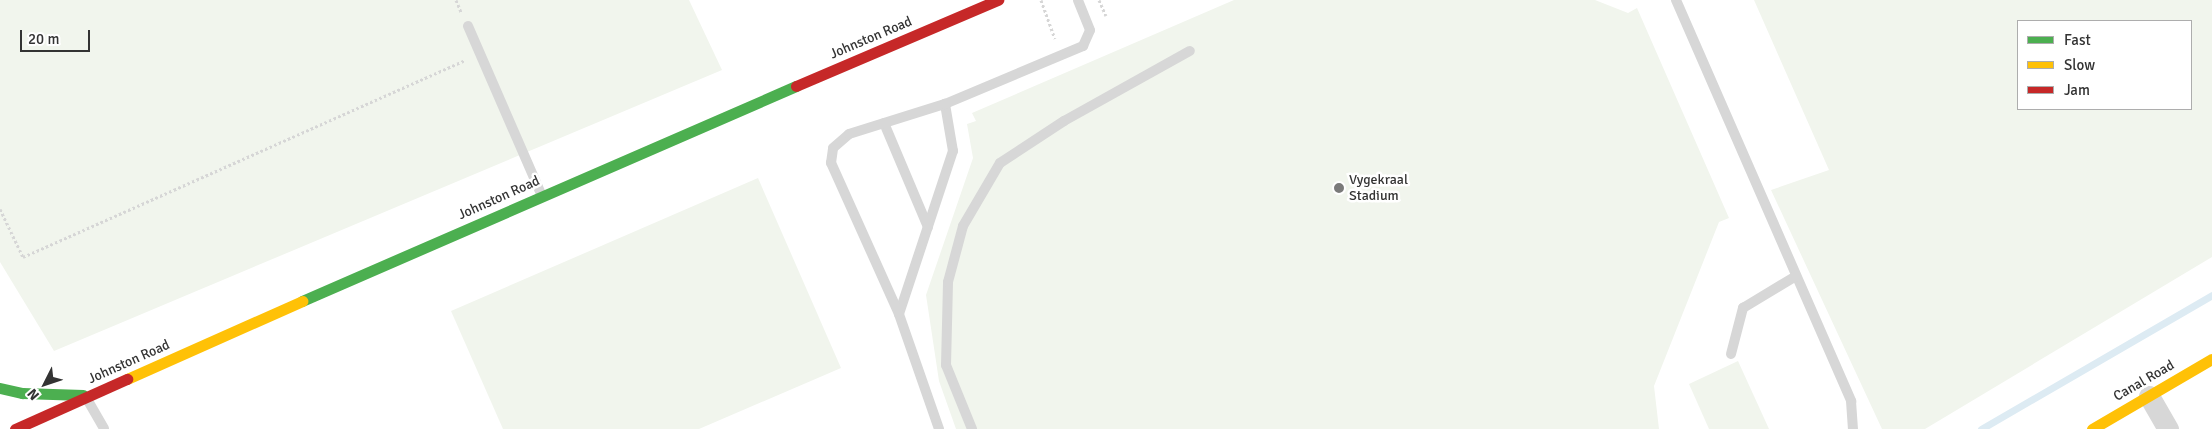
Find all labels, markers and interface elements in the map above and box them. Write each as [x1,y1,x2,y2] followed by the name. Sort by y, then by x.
[827,13,915,63] street label: Johnston Road
[22,20,92,52] scale bar
[2017,20,2192,110] legend
[28,30,59,48] text: 20 m
[2064,31,2091,49] text: Fast
[2064,56,2095,74] text: Slow
[2064,81,2090,99] text: Jam
[456,172,542,224] street label: Johnston Road
[1349,172,1408,204] place label: Vygekraal Stadium
[1333,182,1345,194] marker: Vygekraal Stadium
[86,336,172,388] street label: Johnston Road
[2111,357,2177,405] street label: Canal Road
[20,359,70,409] north arrow
[24,385,43,403] text: N

